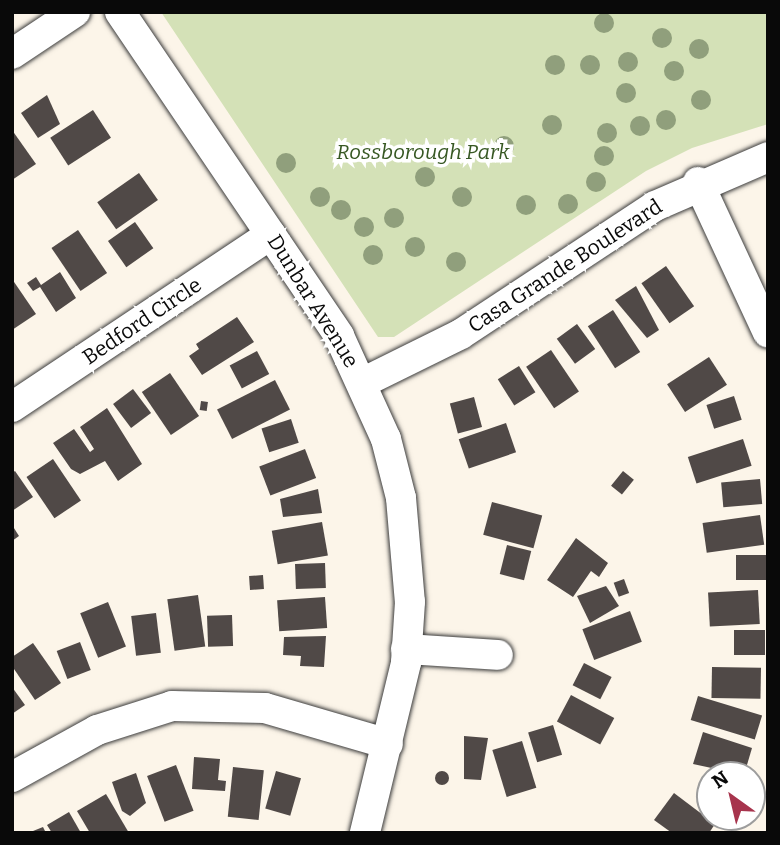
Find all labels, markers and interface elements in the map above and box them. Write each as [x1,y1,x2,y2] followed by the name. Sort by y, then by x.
[336,139,510,165] park label: Rossborough Park
[463,194,667,338] street label: Casa Grande Boulevard
[262,230,364,372] street label: Dunbar Avenue
[78,272,206,370] street label: Bedford Circle
[696,761,766,831] north arrow
[708,766,733,793] text: N

